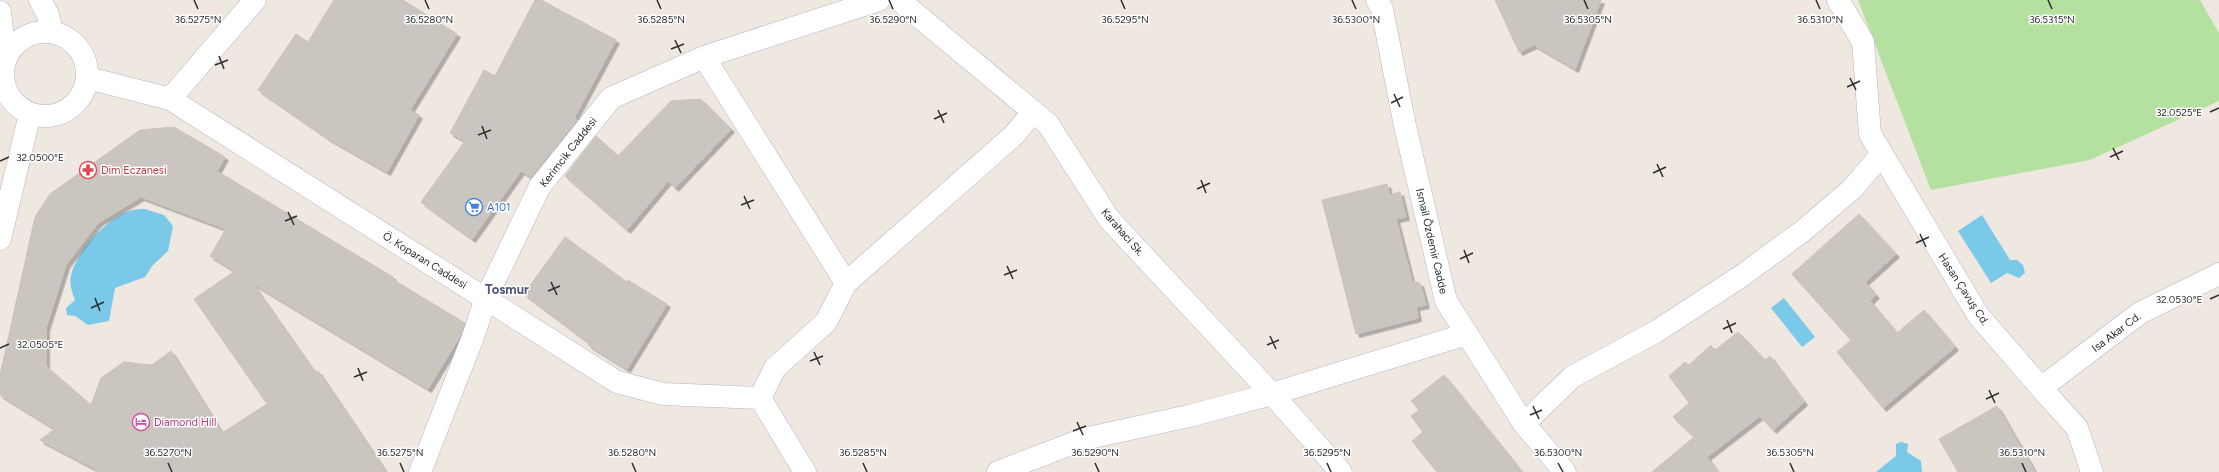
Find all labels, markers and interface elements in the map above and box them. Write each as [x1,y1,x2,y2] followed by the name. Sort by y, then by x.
[174,13,222,26] text: 36.5275°N
[405,13,453,26] text: 36.5280°N
[637,13,685,26] text: 36.5285°N
[869,13,917,26] text: 36.5290°N
[1101,13,1149,26] text: 36.5295°N
[1332,13,1380,26] text: 36.5300°N
[1564,13,1612,26] text: 36.5305°N
[1797,13,1843,26] text: 36.5310°N
[2029,13,2075,26] text: 36.5315°N
[2156,106,2202,119] text: 32.0525°E
[537,115,600,190] street label: Kerimcik Caddesi
[16,151,64,164] text: 32.0500°E
[78,160,98,180] pharmacy icon: Dim Eczanesi
[101,164,167,177] place label: Dim Eczanesi
[1413,187,1451,295] street label: Ismail Ôzdemir Cadde
[464,197,484,217] supermarket icon: A101
[487,201,511,214] place label: A101
[1098,206,1147,259] street label: Karahaci Sk.
[380,228,470,292] street label: Ö. Koparan Caddesi
[1935,251,1992,328] street label: Hasan Çavuş Cd.
[485,282,529,297] district label: Tosmur
[2156,293,2202,306] text: 32.0530°E
[2089,310,2143,355] street label: Isa Akar Cd.
[16,338,64,351] text: 32.0505°E
[131,412,151,432] hotel icon: Diamond Hill
[154,416,216,429] place label: Diamond Hill
[144,446,192,459] text: 36.5270°N
[376,446,424,459] text: 36.5275°N
[608,446,656,459] text: 36.5280°N
[839,446,887,459] text: 36.5285°N
[1071,446,1119,459] text: 36.5290°N
[1303,446,1351,459] text: 36.5295°N
[1534,446,1582,459] text: 36.5300°N
[1766,446,1814,459] text: 36.5305°N
[1999,446,2045,459] text: 36.5310°N

